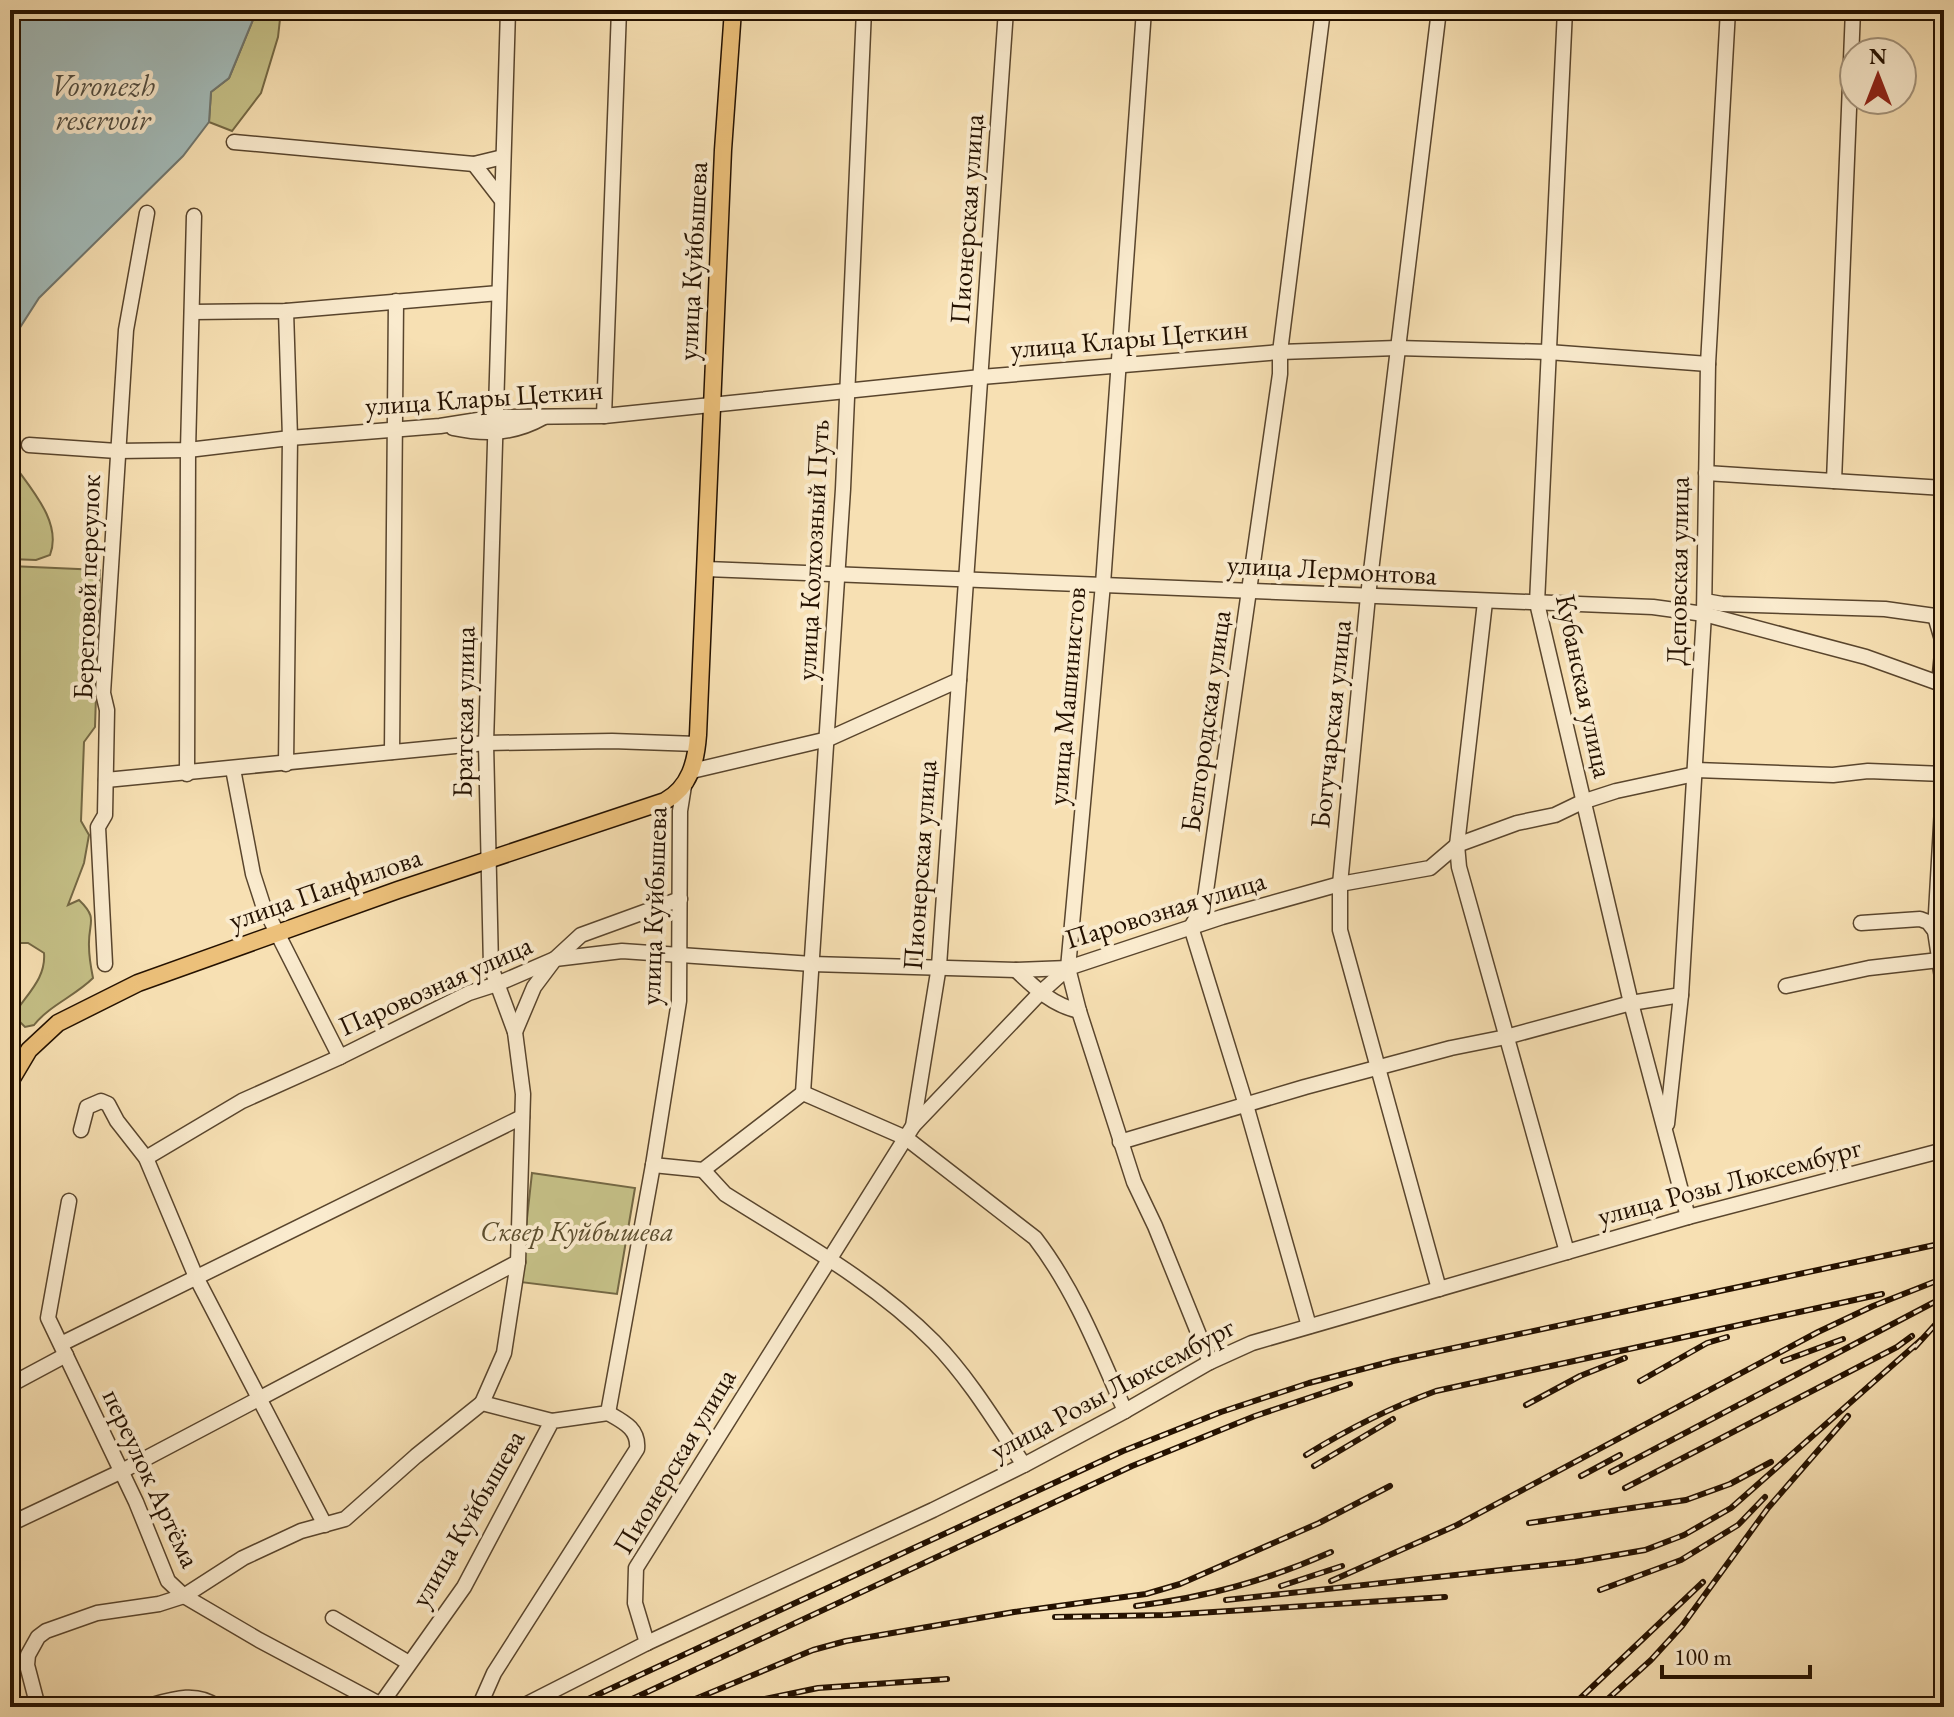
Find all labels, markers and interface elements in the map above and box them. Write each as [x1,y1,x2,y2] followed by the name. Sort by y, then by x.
[1838,36,1918,116] north arrow
[1869,42,1887,71] text: N
[51,66,155,139] water label: Voronezh reservoir
[941,112,991,325] street label: Пионерская улица
[669,160,715,361] street label: улица Куйбышева
[1009,310,1249,366] street label: улица Клары Цеткин
[364,371,604,423] street label: улица Клары Цеткин
[787,419,837,681] street label: улица Колхозный Путь
[64,474,108,700] street label: Береговой переулок
[1657,475,1697,666] street label: Деповская улица
[1226,546,1439,593] street label: улица Лермонтова
[1039,585,1093,807] street label: улица Машинистов
[1548,591,1622,782] street label: Кубанская улица
[1172,607,1239,834] street label: Белгородская улица
[1301,617,1359,830] street label: Богучарская улица
[444,625,483,798] street label: Братская улица
[894,758,944,971] street label: Пионерская улица
[632,805,674,1006] street label: улица Куйбышева
[224,838,427,938] street label: улица Панфилова
[1060,861,1271,957] street label: Паровозная улица
[333,926,538,1044] street label: Паровозная улица
[1593,1128,1865,1234] street label: улица Розы Люксембург
[480,1213,674,1249] park label: Сквер Куйбышева
[984,1308,1240,1468] street label: улица Розы Люксембург
[604,1361,744,1560] street label: Пионерская улица
[95,1383,210,1574] street label: переулок Артёма
[402,1422,533,1613] street label: улица Куйбышева
[1662,1629,1810,1679] scale bar
[1674,1641,1732,1672] text: 100 m

